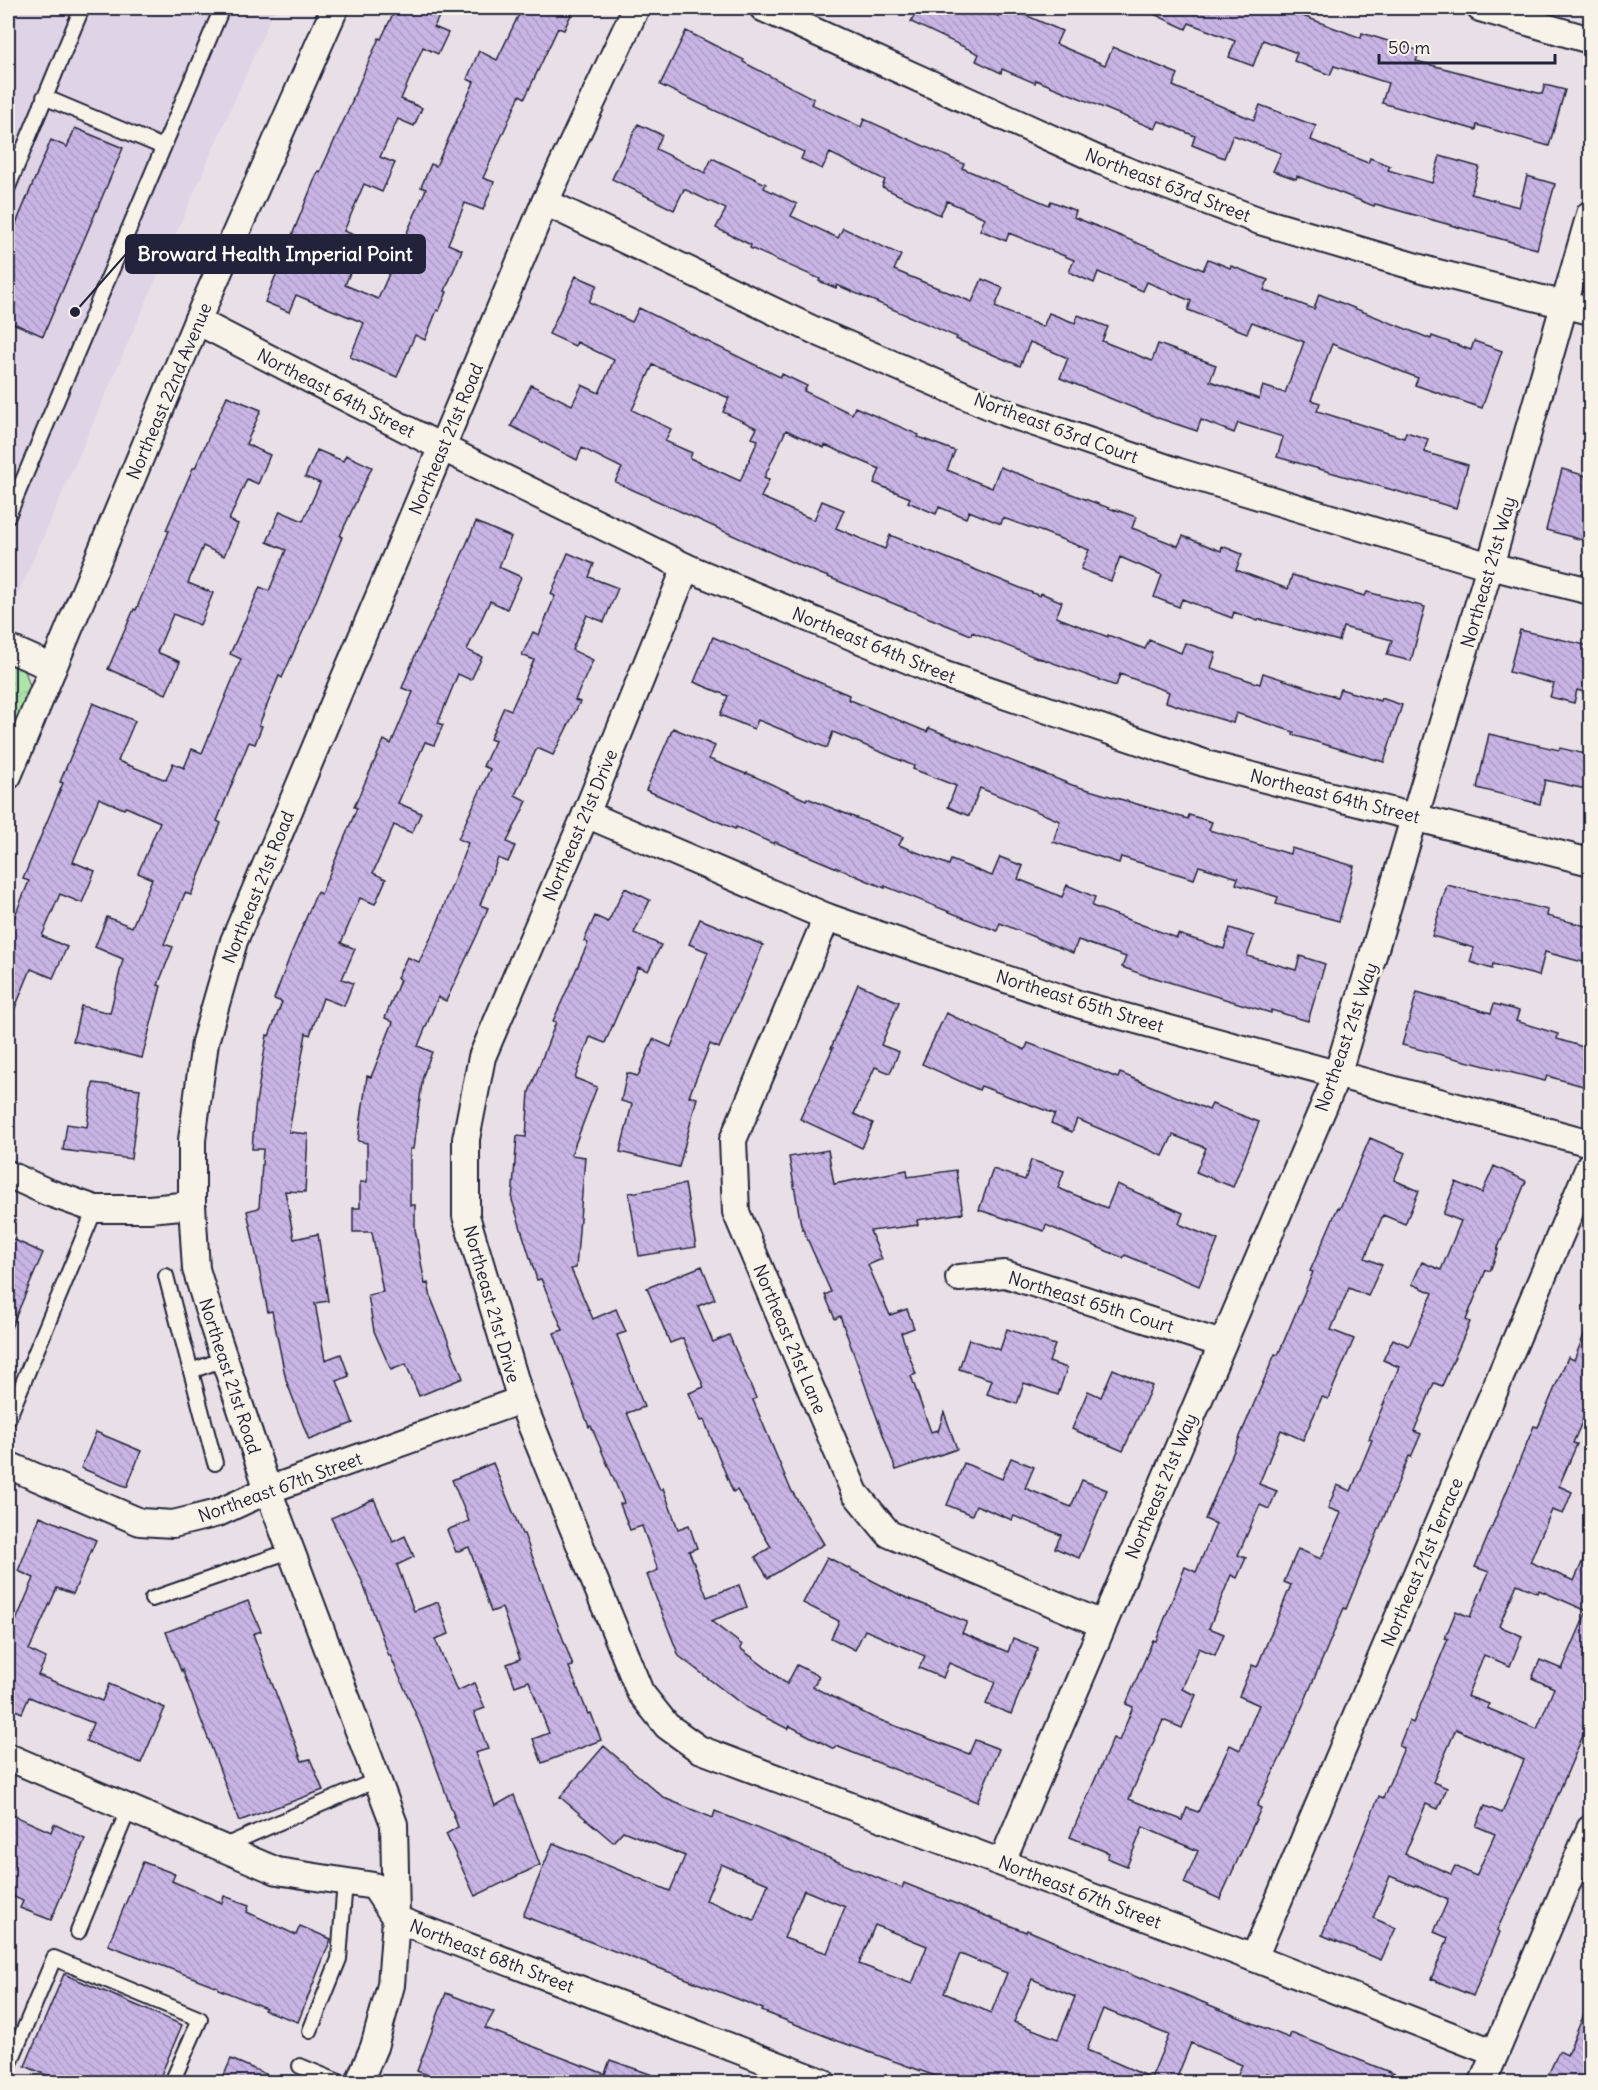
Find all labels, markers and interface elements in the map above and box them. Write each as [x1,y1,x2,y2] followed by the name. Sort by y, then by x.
[1379,27,1554,65] scale bar
[1388,36,1430,59] text: 50 m
[1082,143,1254,227] street label: Northeast 63rd Street
[126,235,425,273] callout: Broward Health Imperial Point
[138,241,413,266] text: Broward Health Imperial Point
[121,299,217,483] street label: Northeast 22nd Avenue
[253,343,419,443] street label: Northeast 64th Street
[404,359,488,518] street label: Northeast 21st Road
[971,388,1141,468] street label: Northeast 63rd Court
[1455,494,1521,650] street label: Northeast 21st Way
[789,602,959,688] street label: Northeast 64th Street
[538,746,622,904] street label: Northeast 21st Drive
[1248,764,1422,828] street label: Northeast 64th Street
[217,807,299,967] street label: Northeast 21st Road
[1310,959,1382,1115] street label: Northeast 21st Way
[993,965,1167,1037] street label: Northeast 65th Street
[459,1223,525,1385] street label: Northeast 21st Drive
[748,1261,832,1417] street label: Northeast 21st Lane
[1005,1266,1177,1338] street label: Northeast 65th Court
[194,1295,266,1457] street label: Northeast 21st Road
[1120,1410,1202,1562] street label: Northeast 21st Way
[195,1447,365,1527] street label: Northeast 67th Street
[1376,1474,1468,1650] street label: Northeast 21st Terrace
[995,1850,1165,1934] street label: Northeast 67th Street
[407,1914,577,1998] street label: Northeast 68th Street

